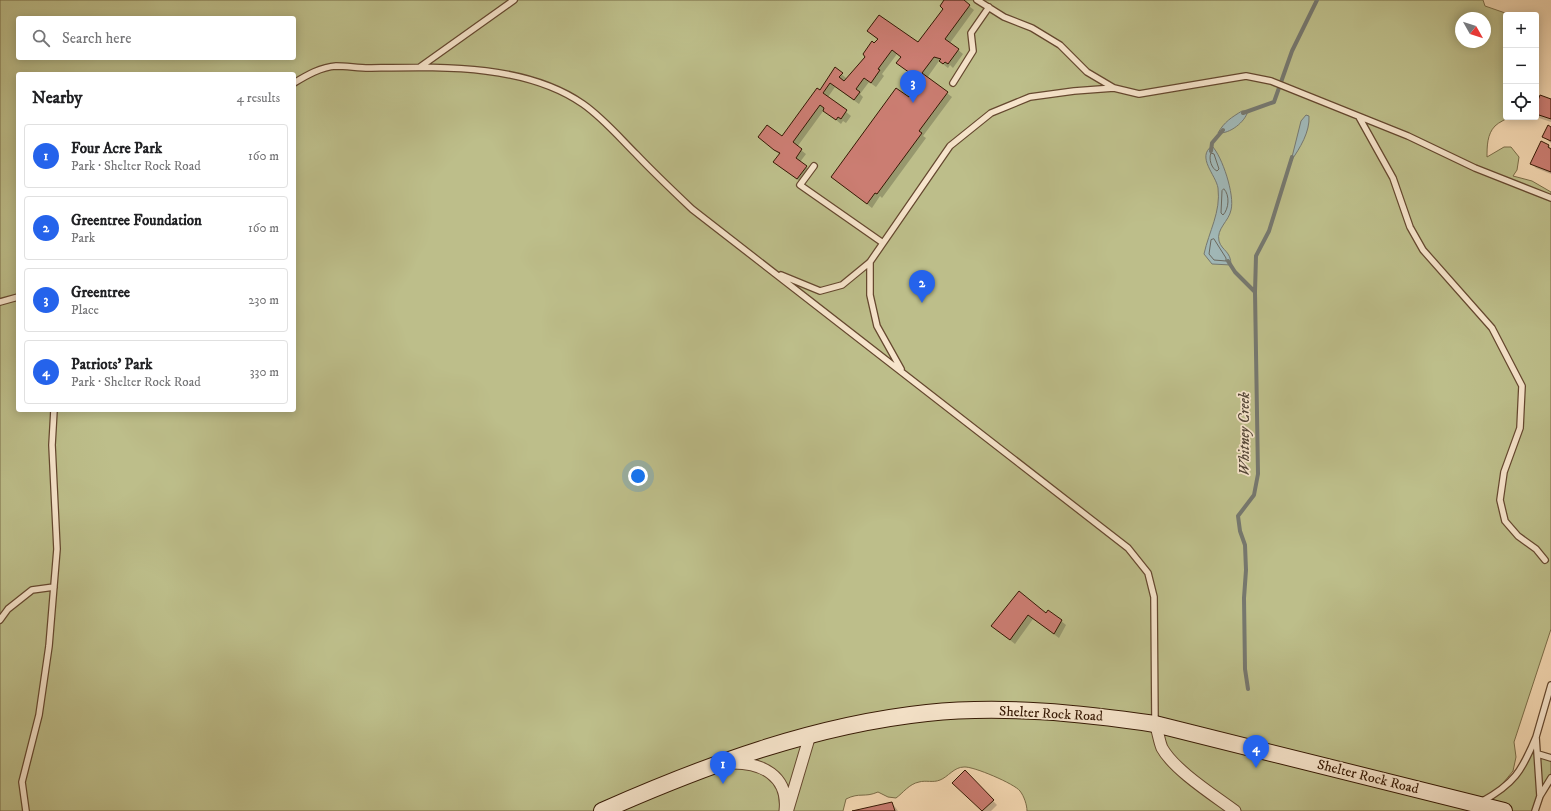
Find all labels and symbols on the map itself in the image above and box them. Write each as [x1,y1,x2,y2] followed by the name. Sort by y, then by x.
[1455,12,1491,48] north arrow
[900,70,926,103] pin: 3
[909,270,935,303] pin: 2
[1235,391,1254,476] water label: Whitney Creek
[628,466,648,486] your location
[999,702,1103,726] street label: Shelter Rock Road
[1243,735,1269,768] pin: 4
[710,751,736,784] pin: 1
[1315,756,1421,798] street label: Shelter Rock Road

